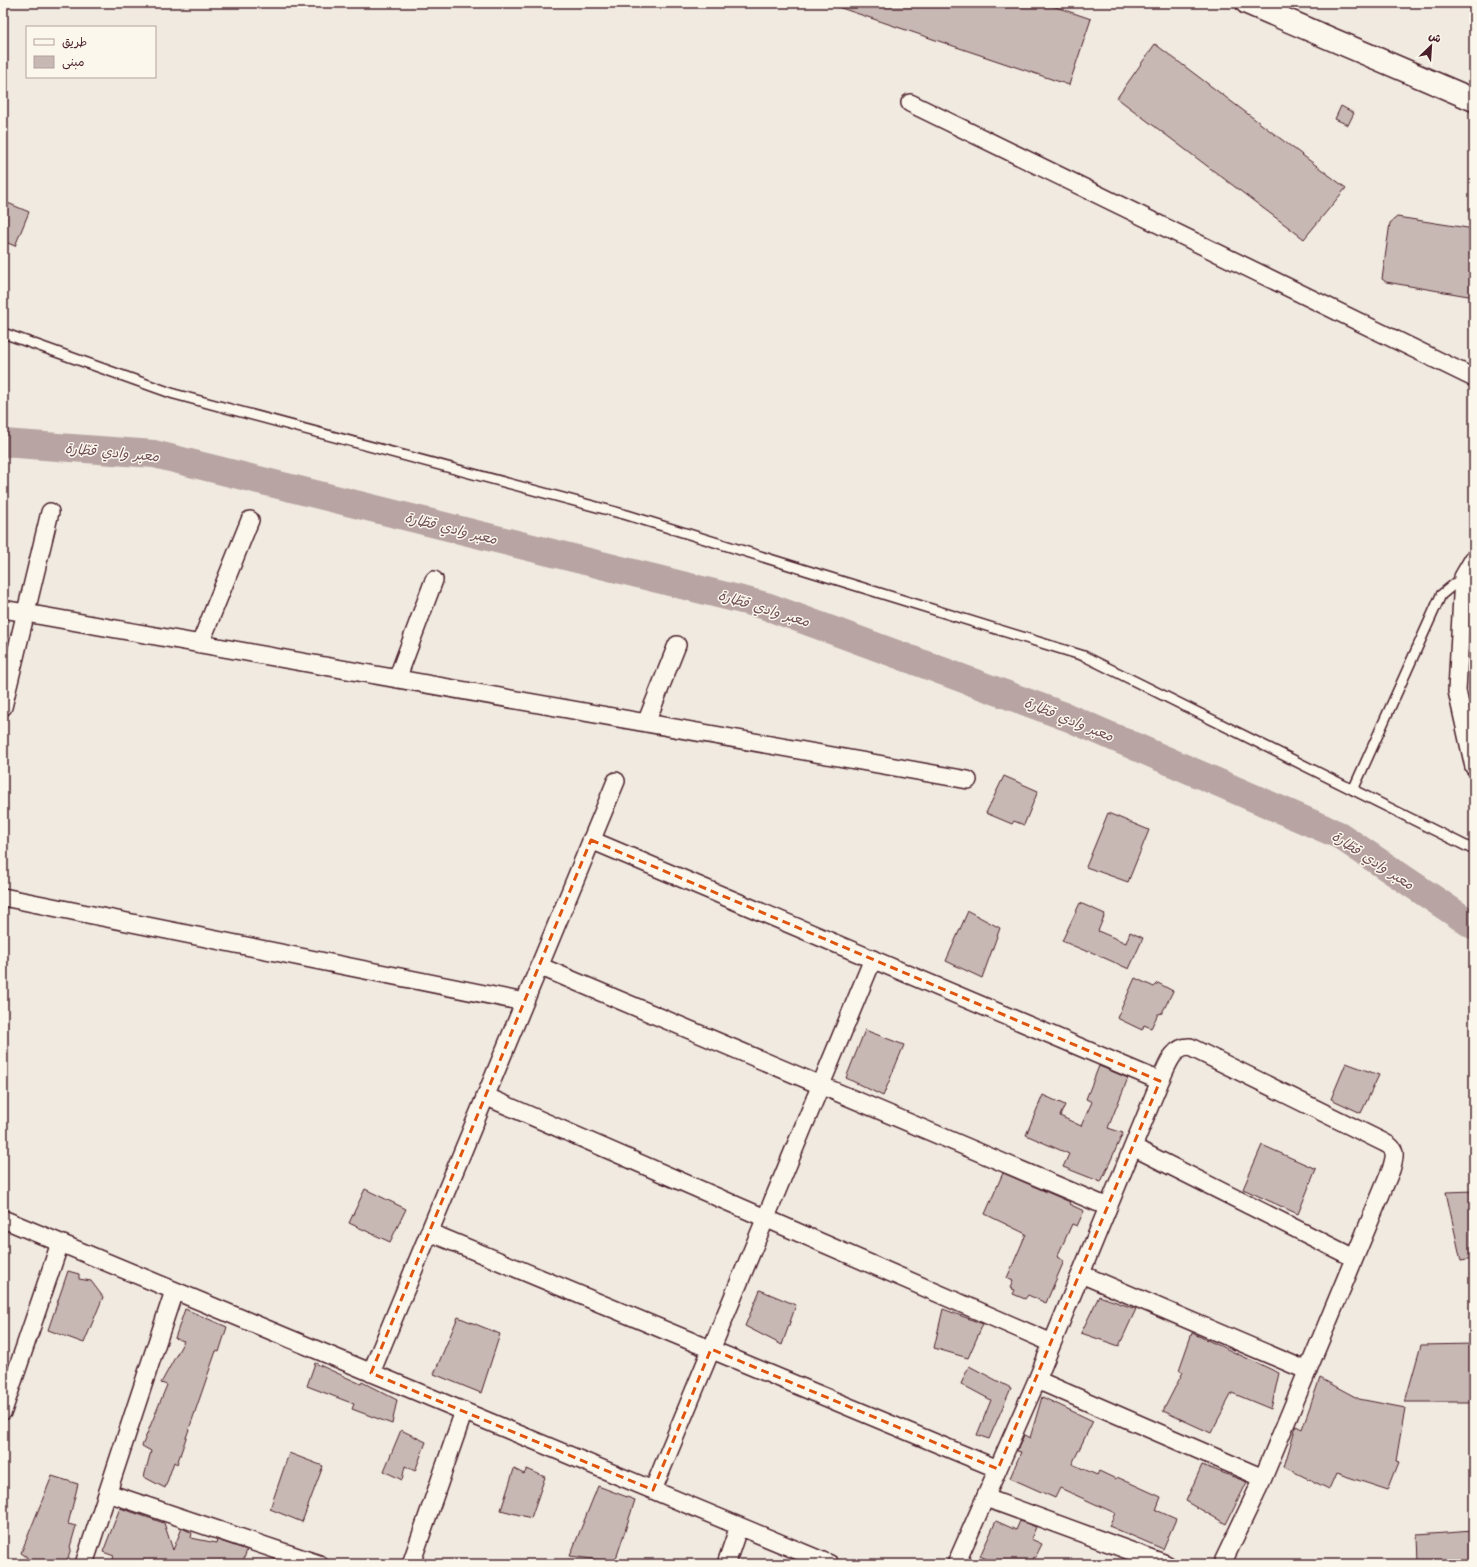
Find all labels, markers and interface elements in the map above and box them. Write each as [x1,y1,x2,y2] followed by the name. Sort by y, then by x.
[26,26,156,78] legend
[1411,26,1451,66] north arrow
[1426,28,1444,47] text: ش
[62,34,87,51] text: طريق
[62,54,85,71] text: مبنى
[64,439,161,467] water label: معبر وادي قطّارة
[402,508,500,550] water label: معبر وادي قطّارة
[716,586,813,633] water label: معبر وادي قطّارة
[1021,693,1117,747] water label: معبر وادي قطّارة
[1327,827,1418,895] water label: معبر وادي قطّارة

